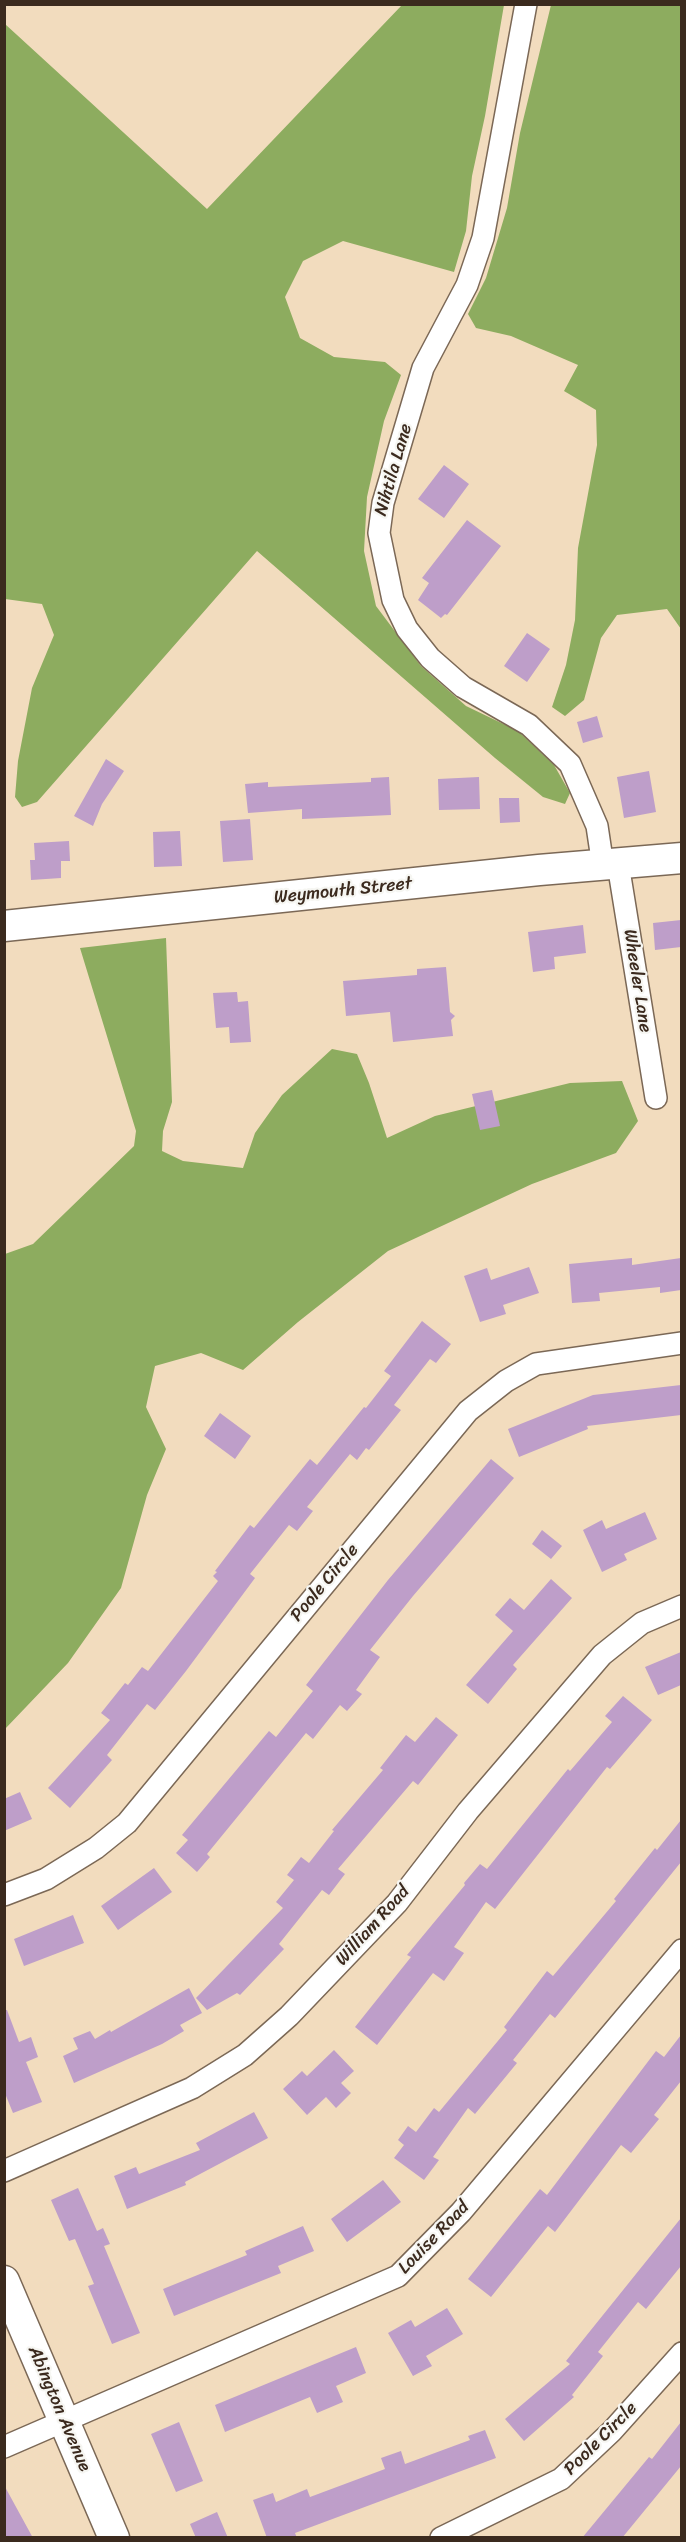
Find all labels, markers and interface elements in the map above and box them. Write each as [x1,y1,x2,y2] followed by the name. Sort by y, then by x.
[371,421,417,519] street label: Nihtila Lane
[273,873,413,909] street label: Weymouth Street
[618,928,656,1034] street label: Wheeler Lane
[286,1540,364,1626] street label: Poole Circle
[331,1882,415,1970] street label: William Road
[394,2197,474,2279] street label: Louise Road
[23,2343,95,2475] street label: Abington Avenue
[560,2398,642,2480] street label: Poole Circle

